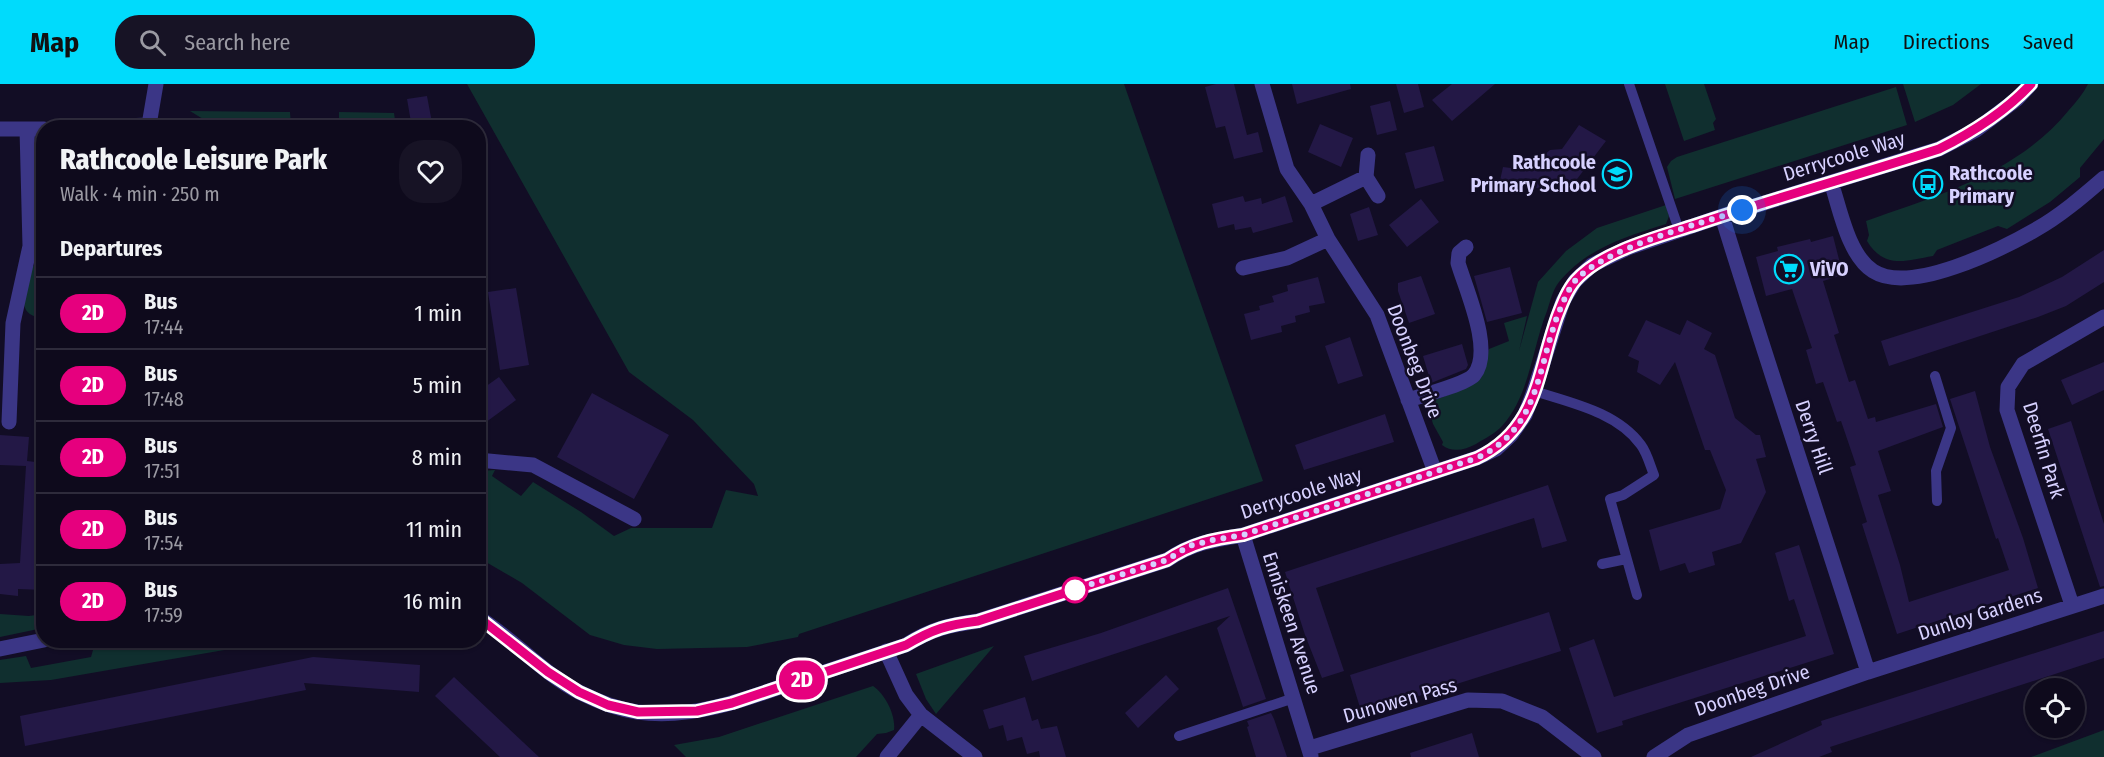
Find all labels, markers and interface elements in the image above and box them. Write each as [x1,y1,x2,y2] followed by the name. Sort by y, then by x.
[115,15,535,69] search box
[30,26,79,59] text: Map
[136,26,169,59] icon: search
[184,29,290,56] text: Search here
[1833,29,1870,55] text: Map
[1903,29,1990,55] text: Directions
[2023,29,2074,55] text: Saved
[1780,126,1908,186] street label: Derrycoole Way
[399,140,462,203] button: heart
[60,143,327,176] text: Rathcoole Leisure Park
[1470,150,1597,197] place label: Rathcoole Primary School
[1601,158,1633,190] school or university icon: Rathcoole Primary School
[1949,161,2033,208] place label: Rathcoole Primary
[1912,168,1944,200] bus stop icon: Rathcoole Primary
[60,182,220,206] text: Walk · 4 min · 250 m
[1727,195,1757,225] your location
[60,235,162,262] text: Departures
[1773,253,1805,285] supermarket icon: ViVO
[1809,257,1849,281] place label: ViVO
[144,288,177,315] text: Bus
[82,300,104,326] text: 2D
[414,300,462,327] text: 1 min
[1382,301,1448,421] street label: Doonbeg Drive
[144,315,183,339] text: 17:44
[144,360,177,387] text: Bus
[82,372,104,398] text: 2D
[413,372,462,399] text: 5 min
[144,387,184,411] text: 17:48
[1790,397,1838,477] street label: Derry Hill
[2018,399,2070,502] street label: Deerfin Park
[144,432,177,459] text: Bus
[82,444,104,470] text: 2D
[412,444,462,471] text: 8 min
[144,459,180,483] text: 17:51
[1237,462,1365,524] street label: Derrycoole Way
[144,504,177,531] text: Bus
[82,516,104,542] text: 2D
[406,516,462,543] text: 11 min
[144,531,183,555] text: 17:54
[1258,549,1326,697] street label: Enniskeen Avenue
[144,576,177,603] text: Bus
[1062,577,1088,603] unlabelled marker
[1915,583,2045,645] street label: Dunloy Gardens
[82,588,104,614] text: 2D
[403,588,462,615] text: 16 min
[144,603,183,627] text: 17:59
[1691,659,1813,721] street label: Doonbeg Drive
[775,660,829,700] line badge: 2D
[791,667,813,693] text: 2D
[1340,672,1460,728] street label: Dunowen Pass
[2025,678,2085,738] map controls
[2025,678,2085,738] button: locate

